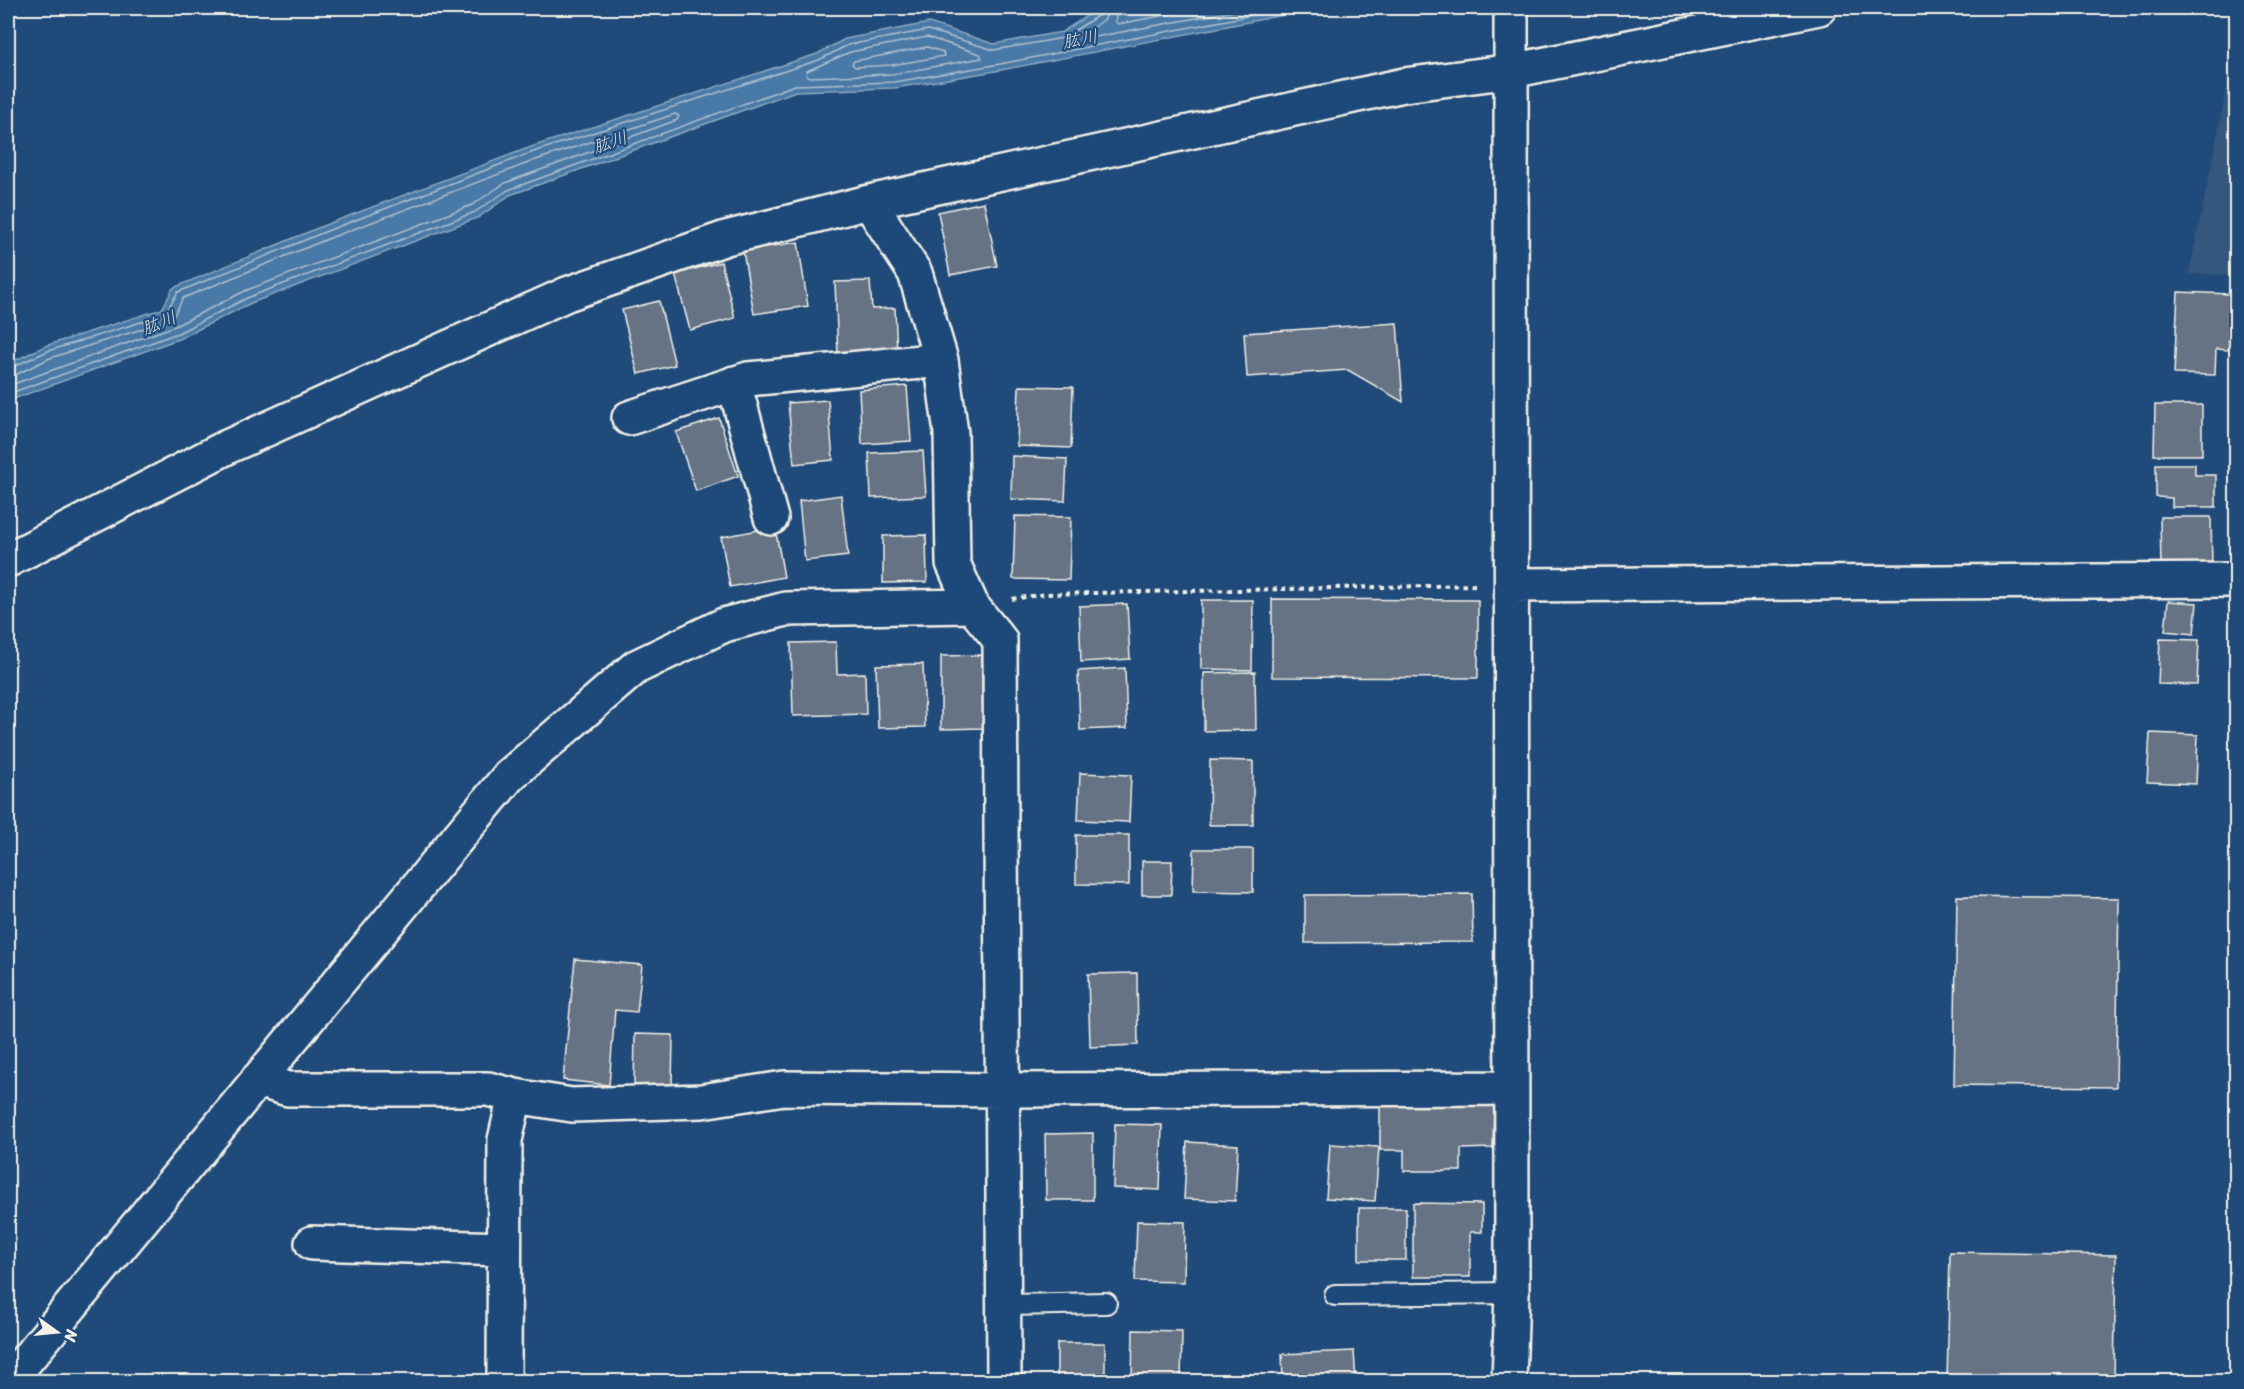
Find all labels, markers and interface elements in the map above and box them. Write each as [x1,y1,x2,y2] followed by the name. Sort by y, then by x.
[1059,20,1101,58] water label: 肱川
[588,121,632,163] water label: 肱川
[136,301,182,345] water label: 肱川
[27,1302,87,1362] north arrow
[55,1326,87,1346] text: N

